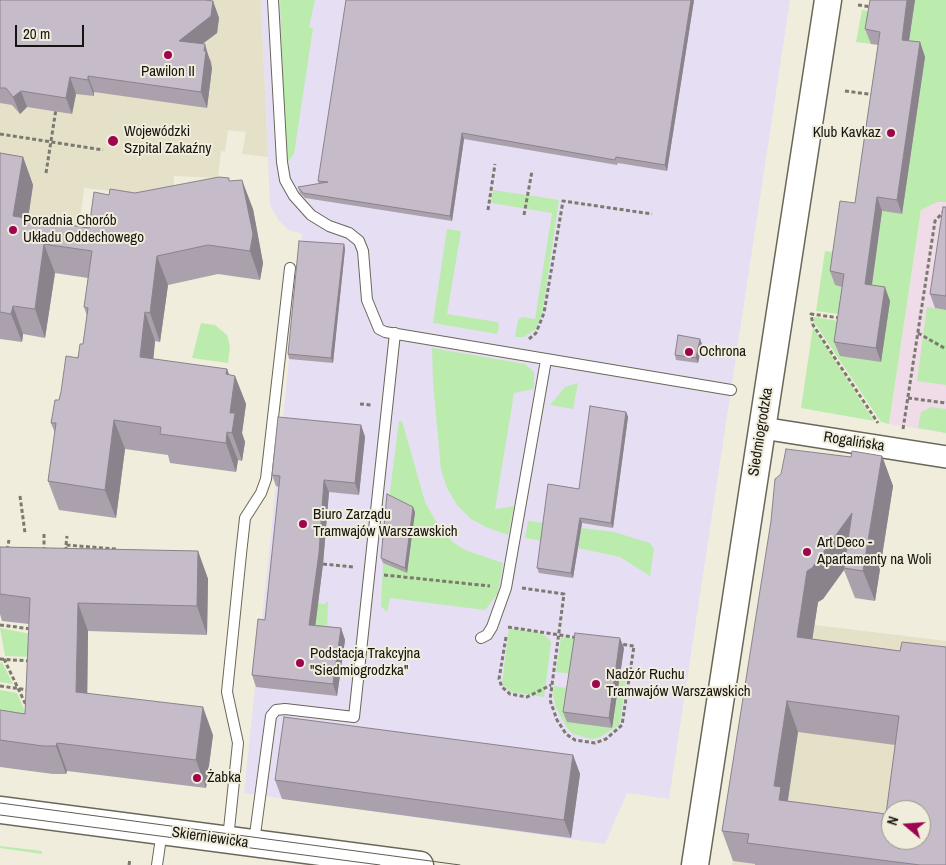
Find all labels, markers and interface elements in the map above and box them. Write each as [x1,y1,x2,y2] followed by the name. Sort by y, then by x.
[18,15,86,47] scale bar
[23,23,50,44] text: 20 m
[162,49,174,61] marker: Pawilon II
[141,63,195,81] place label: Pawilon II
[124,123,212,158] place label: Wojewódzki Szpital Zakaźny
[813,124,881,142] place label: Klub Kavkaz
[885,127,897,139] marker: Klub Kavkaz
[106,134,120,148] marker: Wojewódzki Szpital Zakaźny
[23,212,144,247] place label: Poradnia Chorób Układu Oddechowego
[7,224,19,236] marker: Poradnia Chorób Układu Oddechowego
[699,343,746,361] place label: Ochrona
[683,346,695,358] marker: Ochrona
[745,386,777,478] street label: Siedmiogrodzka
[822,428,886,456] street label: Rogalińska
[313,506,458,541] place label: Biuro Zarządu Tramwajów Warszawskich
[297,518,309,530] marker: Biuro Zarządu Tramwajów Warszawskich
[817,534,932,569] place label: Art Deco - Apartamenty na Woli
[801,546,813,558] marker: Art Deco - Apartamenty na Woli
[310,645,420,680] place label: Podstacja Trakcyjna "Siedmiogrodzka"
[294,657,306,669] marker: Podstacja Trakcyjna "Siedmiogrodzka"
[606,666,751,701] place label: Nadzór Ruchu Tramwajów Warszawskich
[590,678,602,690] marker: Nadzór Ruchu Tramwajów Warszawskich
[207,769,241,787] place label: Żabka
[191,772,203,784] marker: Żabka
[881,800,931,850] north arrow
[883,814,903,827] text: N
[170,824,250,852] street label: Skierniewicka

